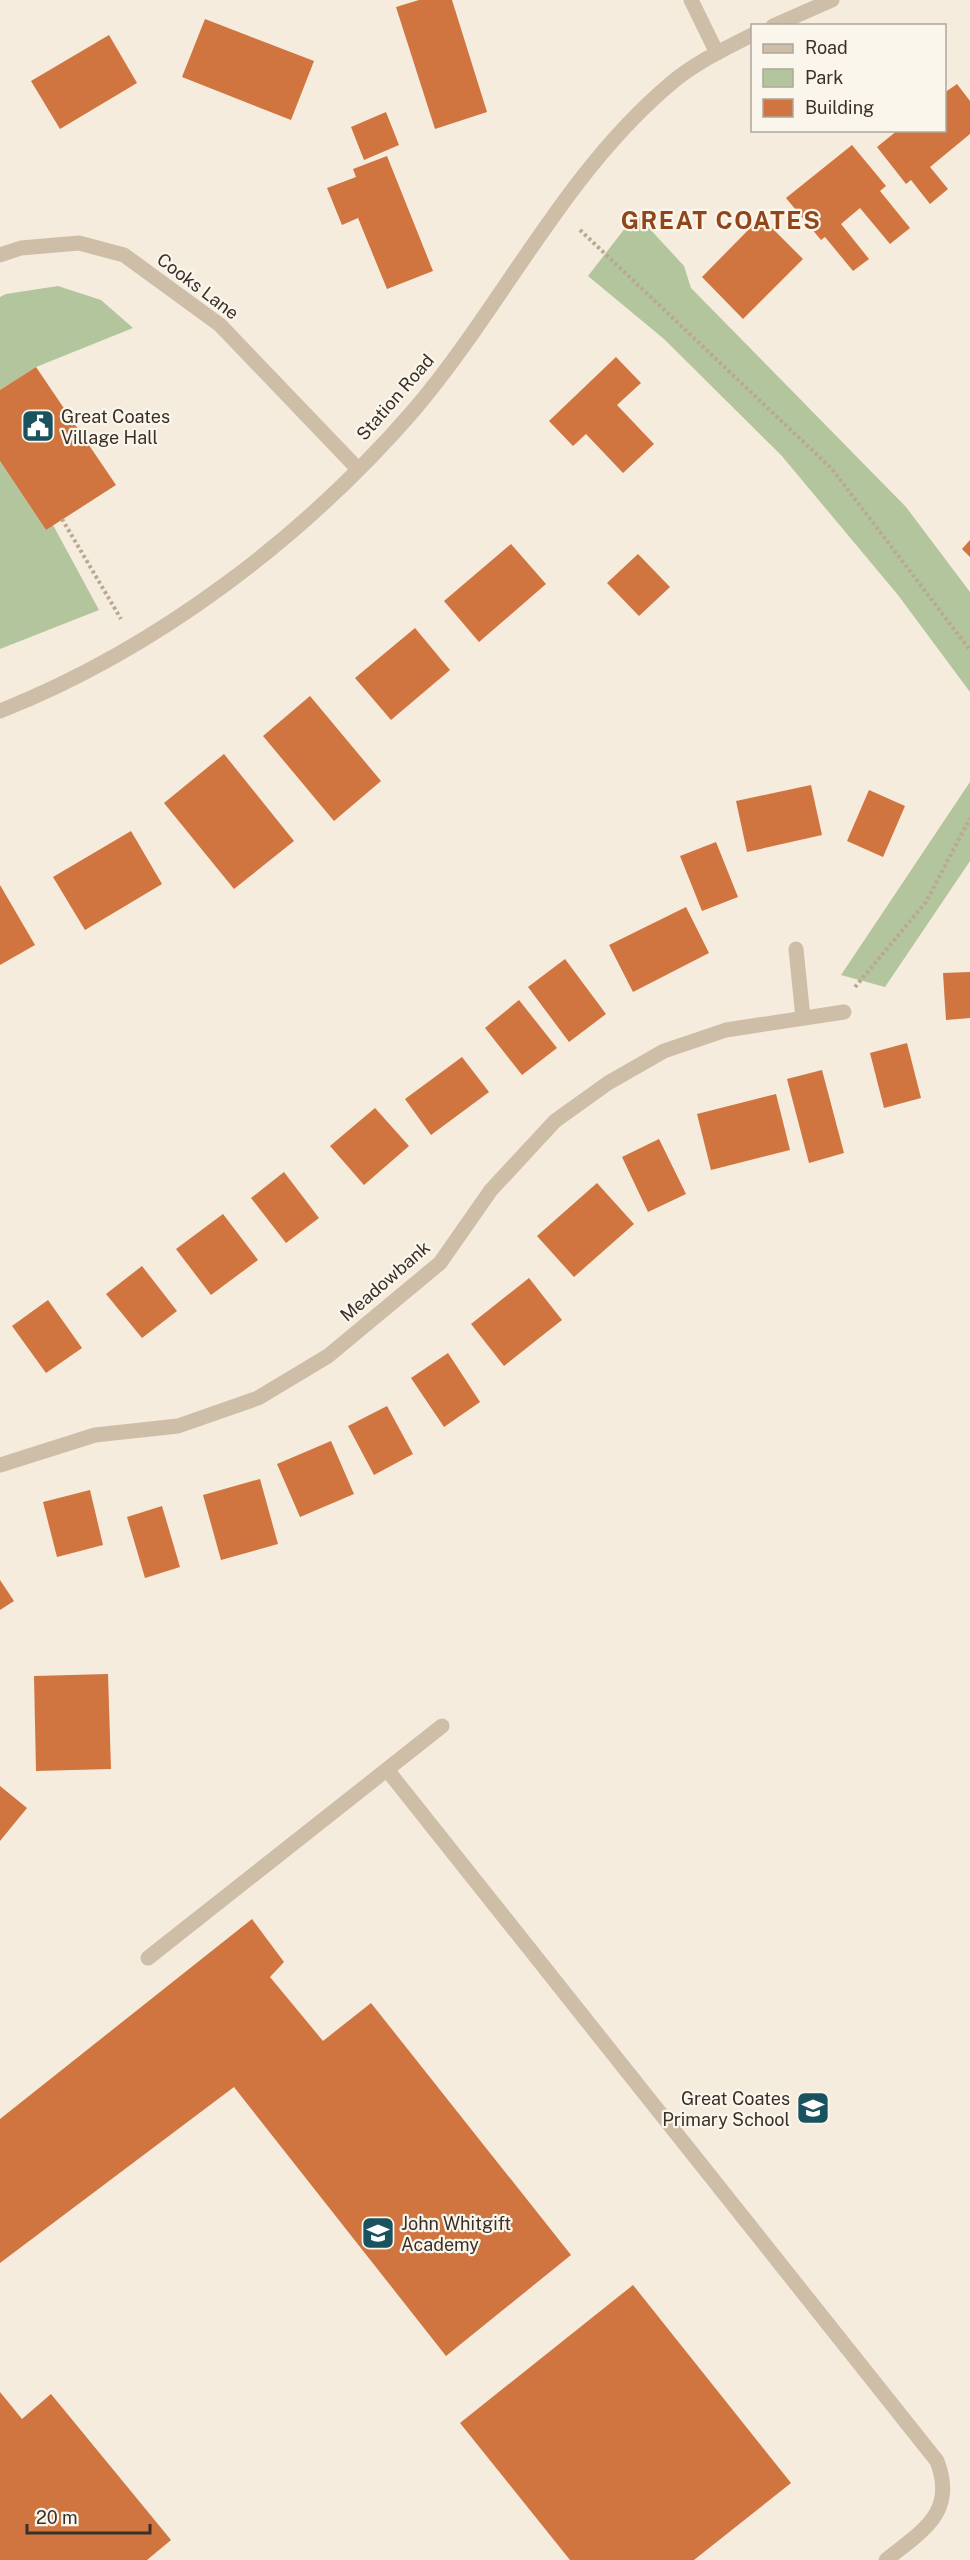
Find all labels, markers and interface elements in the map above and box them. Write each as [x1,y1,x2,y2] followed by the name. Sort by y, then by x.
[751,24,946,132] legend
[805,37,848,58] text: Road
[805,67,843,88] text: Park
[805,97,874,118] text: Building
[621,206,821,234] district label: GREAT COATES
[153,249,243,323] street label: Cooks Lane
[352,350,438,444] street label: Station Road
[61,406,170,448] place label: Great Coates Village Hall
[20,408,56,444] public building icon: Great Coates Village Hall
[336,1236,434,1326] street label: Meadowbank
[662,2088,790,2130] place label: Great Coates Primary School
[795,2090,831,2126] school or university icon: Great Coates Primary School
[401,2213,511,2255] place label: John Whitgift Academy
[360,2215,396,2251] school or university icon: John Whitgift Academy
[27,2497,150,2535] scale bar
[36,2507,78,2528] text: 20 m

